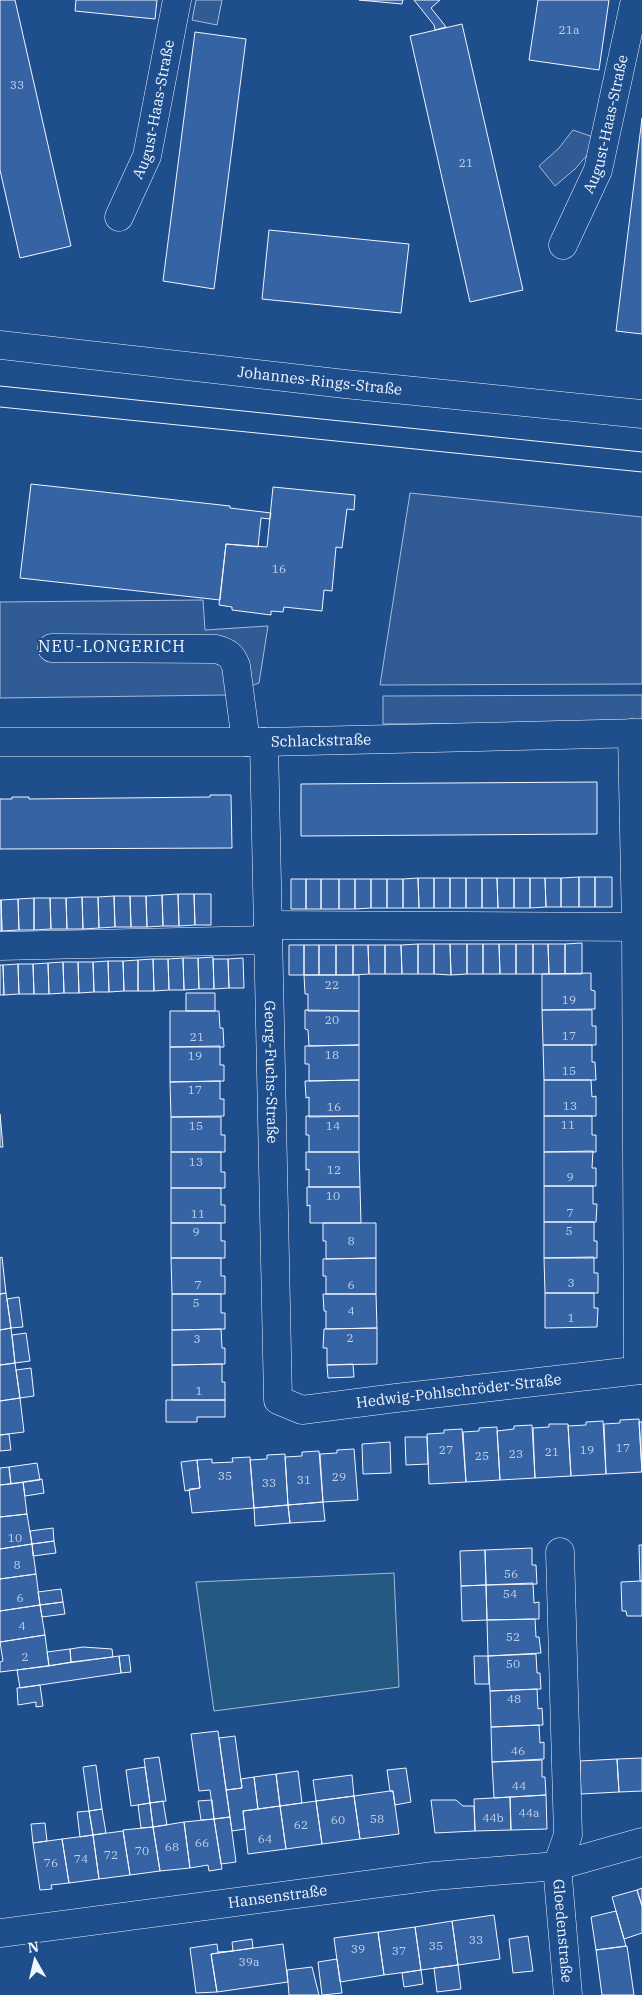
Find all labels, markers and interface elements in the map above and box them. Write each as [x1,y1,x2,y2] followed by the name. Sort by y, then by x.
[559,22,580,37] house number: 21a
[128,38,178,182] street label: August-Haas-Straße
[578,53,632,196] street label: August-Haas-Straße
[10,77,24,92] house number: 33
[459,155,473,170] house number: 21
[237,362,403,399] street label: Johannes-Rings-Straße
[272,561,286,576] house number: 16
[38,636,186,656] district label: NEU-LONGERICH
[271,729,371,751] street label: Schlackstraße
[325,977,339,992] house number: 22
[562,992,576,1007] house number: 19
[261,1000,283,1144] street label: Georg-Fuchs-Straße
[325,1012,339,1027] house number: 20
[562,1028,576,1043] house number: 17
[190,1029,204,1044] house number: 21
[325,1047,339,1062] house number: 18
[188,1048,202,1063] house number: 19
[562,1063,576,1078] house number: 15
[188,1082,202,1097] house number: 17
[563,1098,577,1113] house number: 13
[327,1099,341,1114] house number: 16
[561,1117,575,1132] house number: 11
[189,1118,203,1133] house number: 15
[326,1118,340,1133] house number: 14
[189,1154,203,1169] house number: 13
[327,1162,341,1177] house number: 12
[566,1169,574,1184] house number: 9
[326,1188,340,1203] house number: 10
[566,1205,574,1220] house number: 7
[191,1206,205,1221] house number: 11
[565,1223,573,1238] house number: 5
[192,1224,200,1239] house number: 9
[347,1233,355,1248] house number: 8
[567,1275,575,1290] house number: 3
[194,1277,202,1292] house number: 7
[347,1277,355,1292] house number: 6
[192,1295,200,1310] house number: 5
[347,1303,355,1318] house number: 4
[567,1310,575,1325] house number: 1
[346,1330,354,1345] house number: 2
[193,1331,201,1346] house number: 3
[355,1369,562,1412] street label: Hedwig-Pohlschröder-Straße
[195,1383,203,1398] house number: 1
[616,1440,630,1455] house number: 17
[439,1442,453,1457] house number: 27
[580,1442,594,1457] house number: 19
[545,1444,559,1459] house number: 21
[509,1446,523,1461] house number: 23
[475,1448,489,1463] house number: 25
[218,1468,232,1483] house number: 35
[332,1469,346,1484] house number: 29
[297,1472,311,1487] house number: 31
[262,1475,276,1490] house number: 33
[8,1530,22,1545] house number: 10
[13,1557,21,1572] house number: 8
[504,1566,518,1581] house number: 56
[503,1586,517,1601] house number: 54
[16,1590,24,1605] house number: 6
[18,1618,26,1633] house number: 4
[506,1629,520,1644] house number: 52
[21,1649,29,1664] house number: 2
[506,1656,520,1671] house number: 50
[507,1691,521,1706] house number: 48
[511,1743,525,1758] house number: 46
[512,1778,526,1793] house number: 44
[519,1805,540,1820] house number: 44a
[482,1810,504,1825] house number: 44b
[370,1811,384,1826] house number: 58
[331,1812,345,1827] house number: 60
[294,1817,308,1832] house number: 62
[258,1831,272,1846] house number: 64
[195,1835,209,1850] house number: 66
[165,1839,179,1854] house number: 68
[135,1843,149,1858] house number: 70
[104,1847,118,1862] house number: 72
[74,1851,88,1866] house number: 74
[44,1855,58,1870] house number: 76
[549,1878,577,1983] street label: Gloedenstraße
[227,1880,328,1912] street label: Hansenstraße
[469,1932,483,1947] house number: 33
[10,1935,60,1985] north arrow
[26,1937,40,1957] text: N
[429,1938,443,1953] house number: 35
[351,1941,365,1956] house number: 39
[392,1943,406,1958] house number: 37
[239,1954,260,1969] house number: 39a

